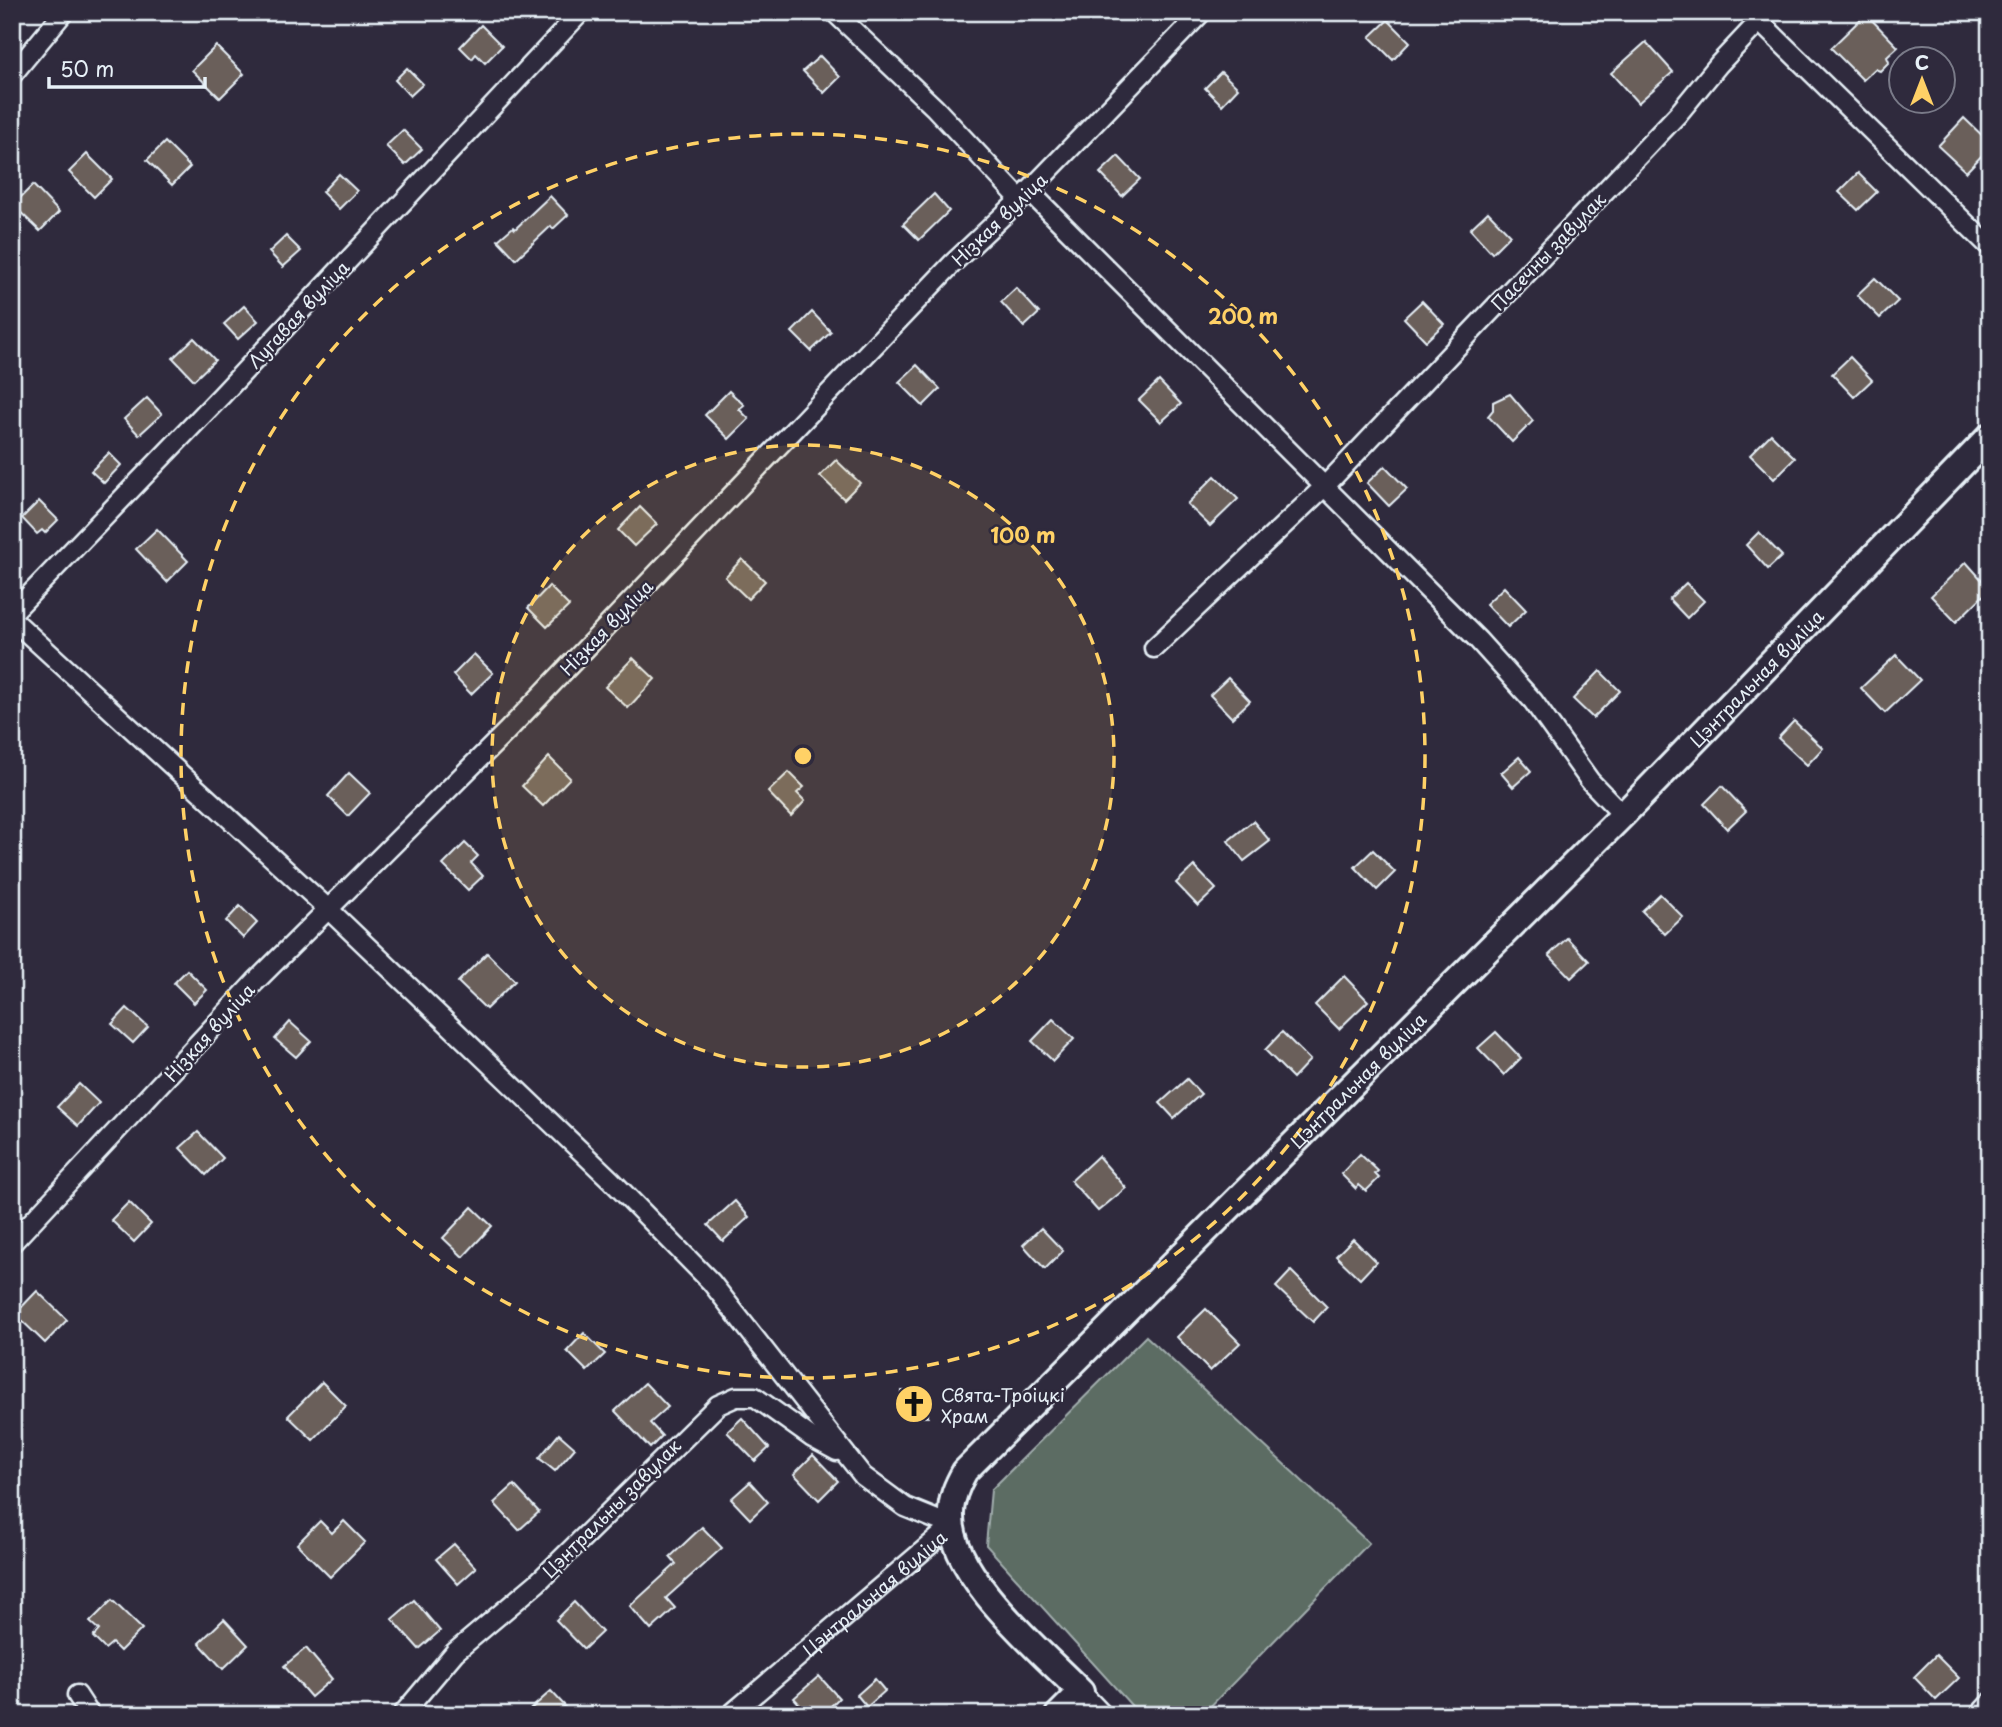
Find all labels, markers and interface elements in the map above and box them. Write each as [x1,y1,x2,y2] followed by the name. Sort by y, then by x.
[49,46,205,90] scale bar
[1886,46,1956,116] north arrow
[1915,48,1929,76] text: С
[60,52,114,84] text: 50 m
[945,166,1053,272] street label: Нізкая вуліца
[1485,186,1612,316] street label: Пасечны завулак
[241,254,355,374] street label: Лугавая вуліца
[1208,299,1278,331] text: 200 m
[990,518,1056,550] text: 100 m
[553,573,659,681] street label: Нізкая вуліца
[1683,603,1829,753] street label: Цэнтральная вуліца
[791,744,815,768] centre of rings
[157,977,261,1087] street label: Нізкая вуліца
[1283,1006,1432,1154] street label: Цэнтральная вуліца
[941,1381,1065,1429] place label: Свята-Троіцкі Храм
[893,1383,935,1425] church icon: Свята-Троіцкі Храм
[535,1432,687,1584] street label: Цэнтральны завулак
[795,1523,952,1662] street label: Цэнтральная вуліца

